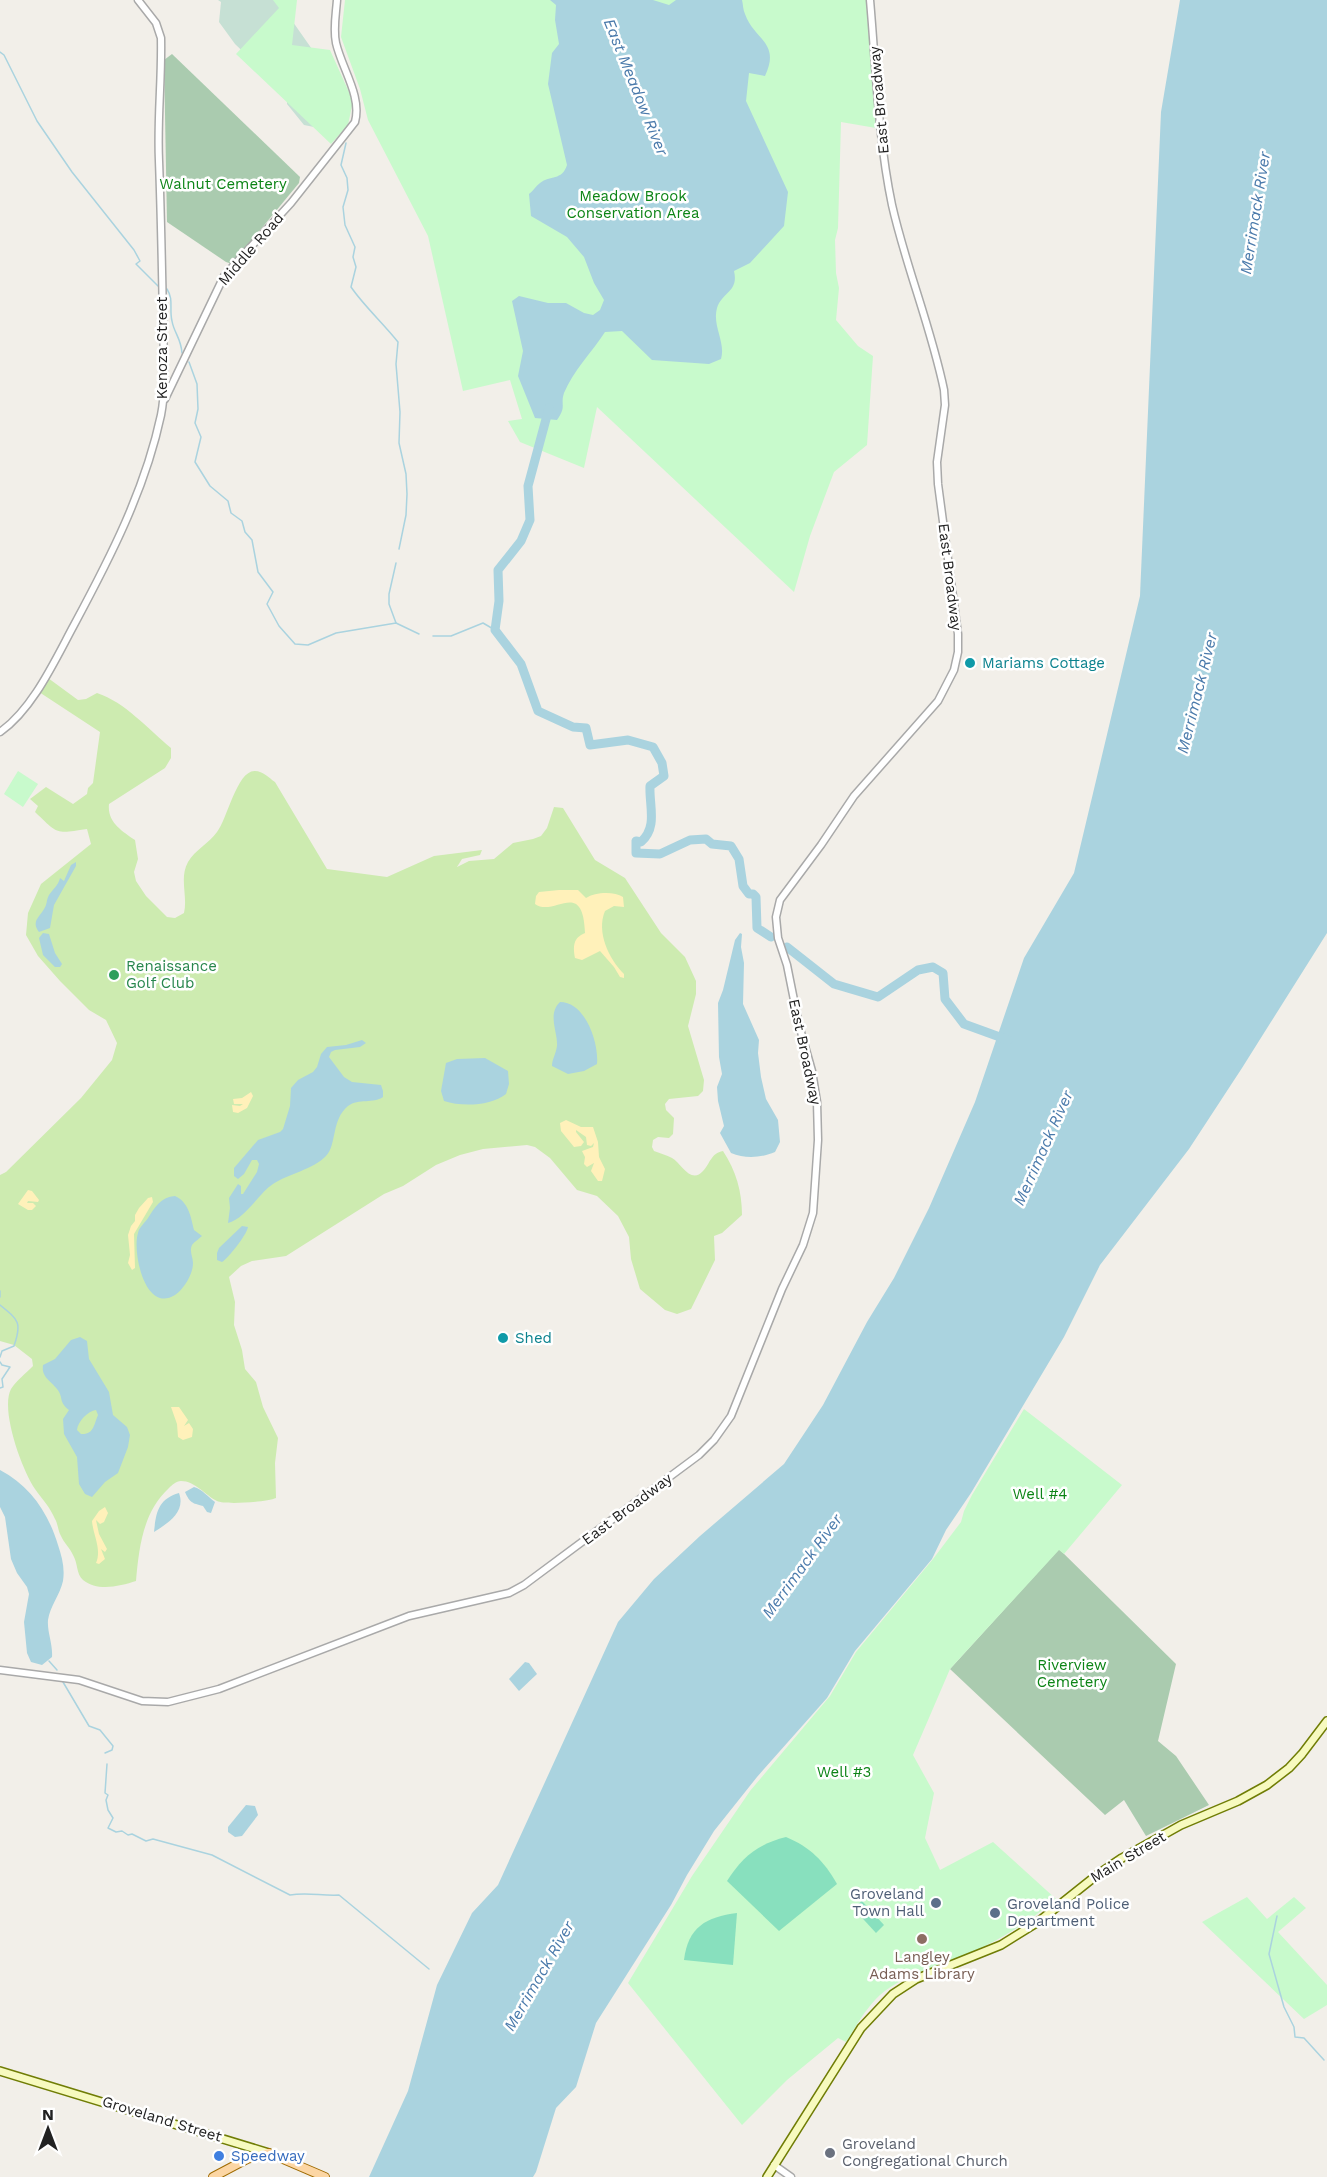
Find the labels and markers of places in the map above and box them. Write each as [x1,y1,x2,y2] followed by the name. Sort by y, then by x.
[982,654,1105,672] place label: Mariams Cottage
[963,656,977,670] marker: Mariams Cottage
[126,957,217,992] place label: Renaissance Golf Club
[107,968,121,982] marker: Renaissance Golf Club
[515,1329,552,1347] place label: Shed
[496,1331,510,1345] marker: Shed
[850,1885,924,1920] place label: Groveland Town Hall
[1007,1895,1130,1930] place label: Groveland Police Department
[929,1896,943,1910] marker: Groveland Town Hall
[988,1906,1002,1920] marker: Groveland Police Department
[915,1932,929,1946] marker: Langley Adams Library
[869,1948,975,1983] place label: Langley Adams Library
[842,2135,1008,2170] place label: Groveland Congregational Church
[823,2146,837,2160] marker: Groveland Congregational Church
[231,2147,305,2165] place label: Speedway
[212,2149,226,2163] marker: Speedway

